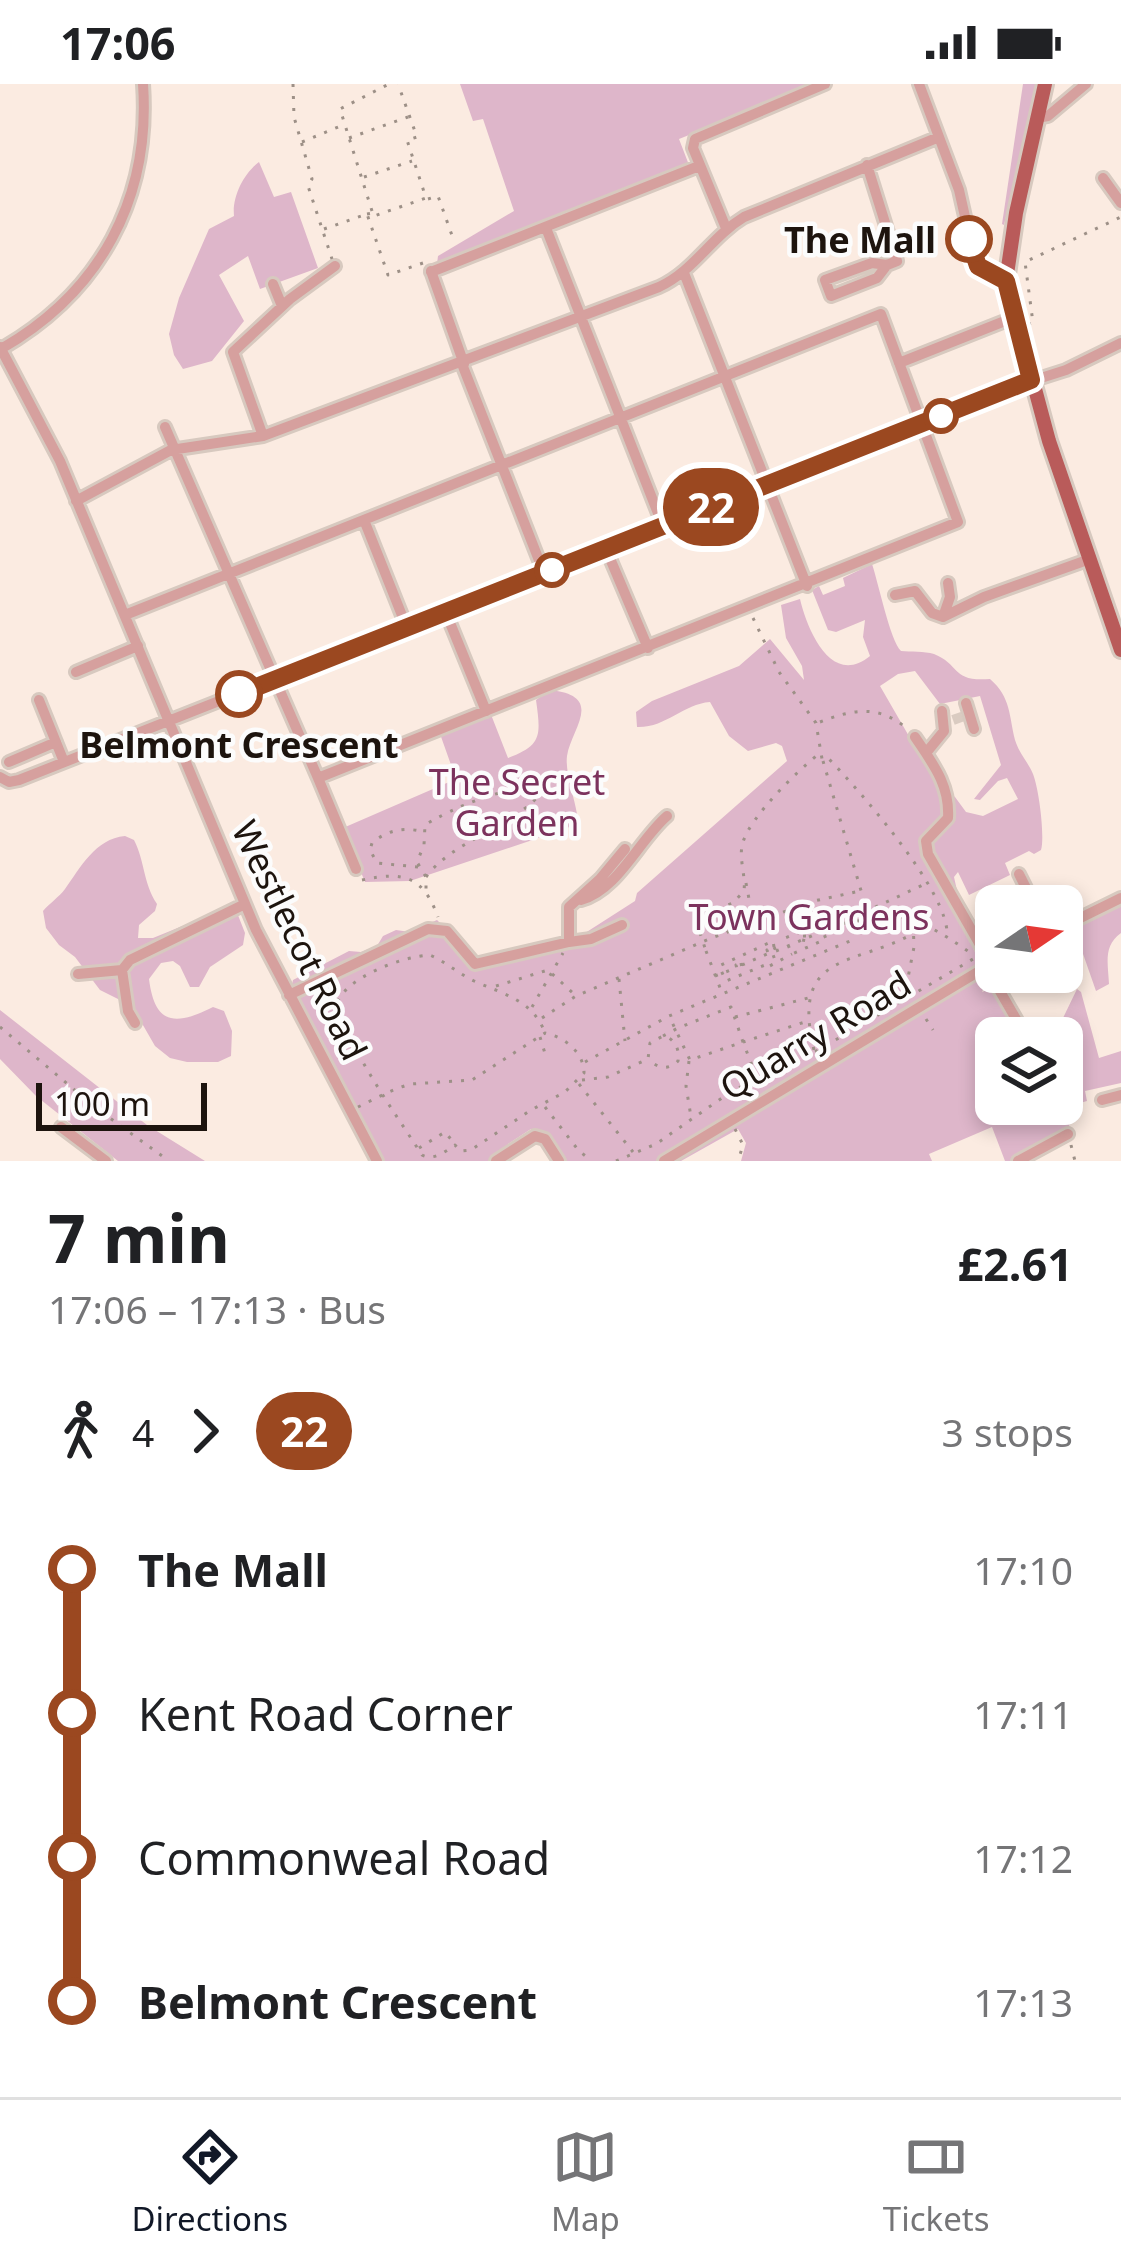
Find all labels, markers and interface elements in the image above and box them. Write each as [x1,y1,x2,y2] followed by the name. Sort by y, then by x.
[60,12,176,73] text: 17:06
[784,215,936,264] place label: The Mall
[947,217,991,261] marker: The Mall
[925,400,957,432] unlabelled marker
[657,468,765,546] line badge: 22
[687,478,735,535] text: 22
[536,554,568,586] unlabelled marker
[217,672,261,716] marker: Belmont Crescent
[79,720,399,769] place label: Belmont Crescent
[429,757,605,847] park label: The Secret Garden
[221,812,379,1068] street label: Westlecot Road
[975,885,1083,993] north arrow
[975,885,1083,1125] map controls
[689,892,929,941] park label: Town Gardens
[710,959,920,1111] street label: Quarry Road
[975,1017,1083,1125] button: layers
[36,1077,207,1130] scale bar
[54,1081,150,1126] text: 100 m
[48,1192,230,1282] text: 7 min
[957,1233,1073,1294] text: £2.61
[48,1282,386,1335] text: 17:06 – 17:13 · Bus
[48,1398,114,1464] icon: walk
[172,1398,238,1464] icon: forward
[280,1402,328,1459] text: 22
[132,1405,154,1458] text: 4
[942,1405,1073,1458] text: 3 stops
[138,1539,328,1600] text: The Mall
[973,1543,1073,1596] text: 17:10
[138,1683,513,1744] text: Kent Road Corner
[973,1687,1073,1740] text: 17:11
[138,1827,550,1888] text: Commonweal Road
[973,1831,1073,1884] text: 17:12
[138,1971,537,2032] text: Belmont Crescent
[973,1975,1073,2028] text: 17:13
[131,2124,288,2241] tab: Directions
[551,2124,620,2241] tab: Map
[883,2124,989,2241] tab: Tickets

